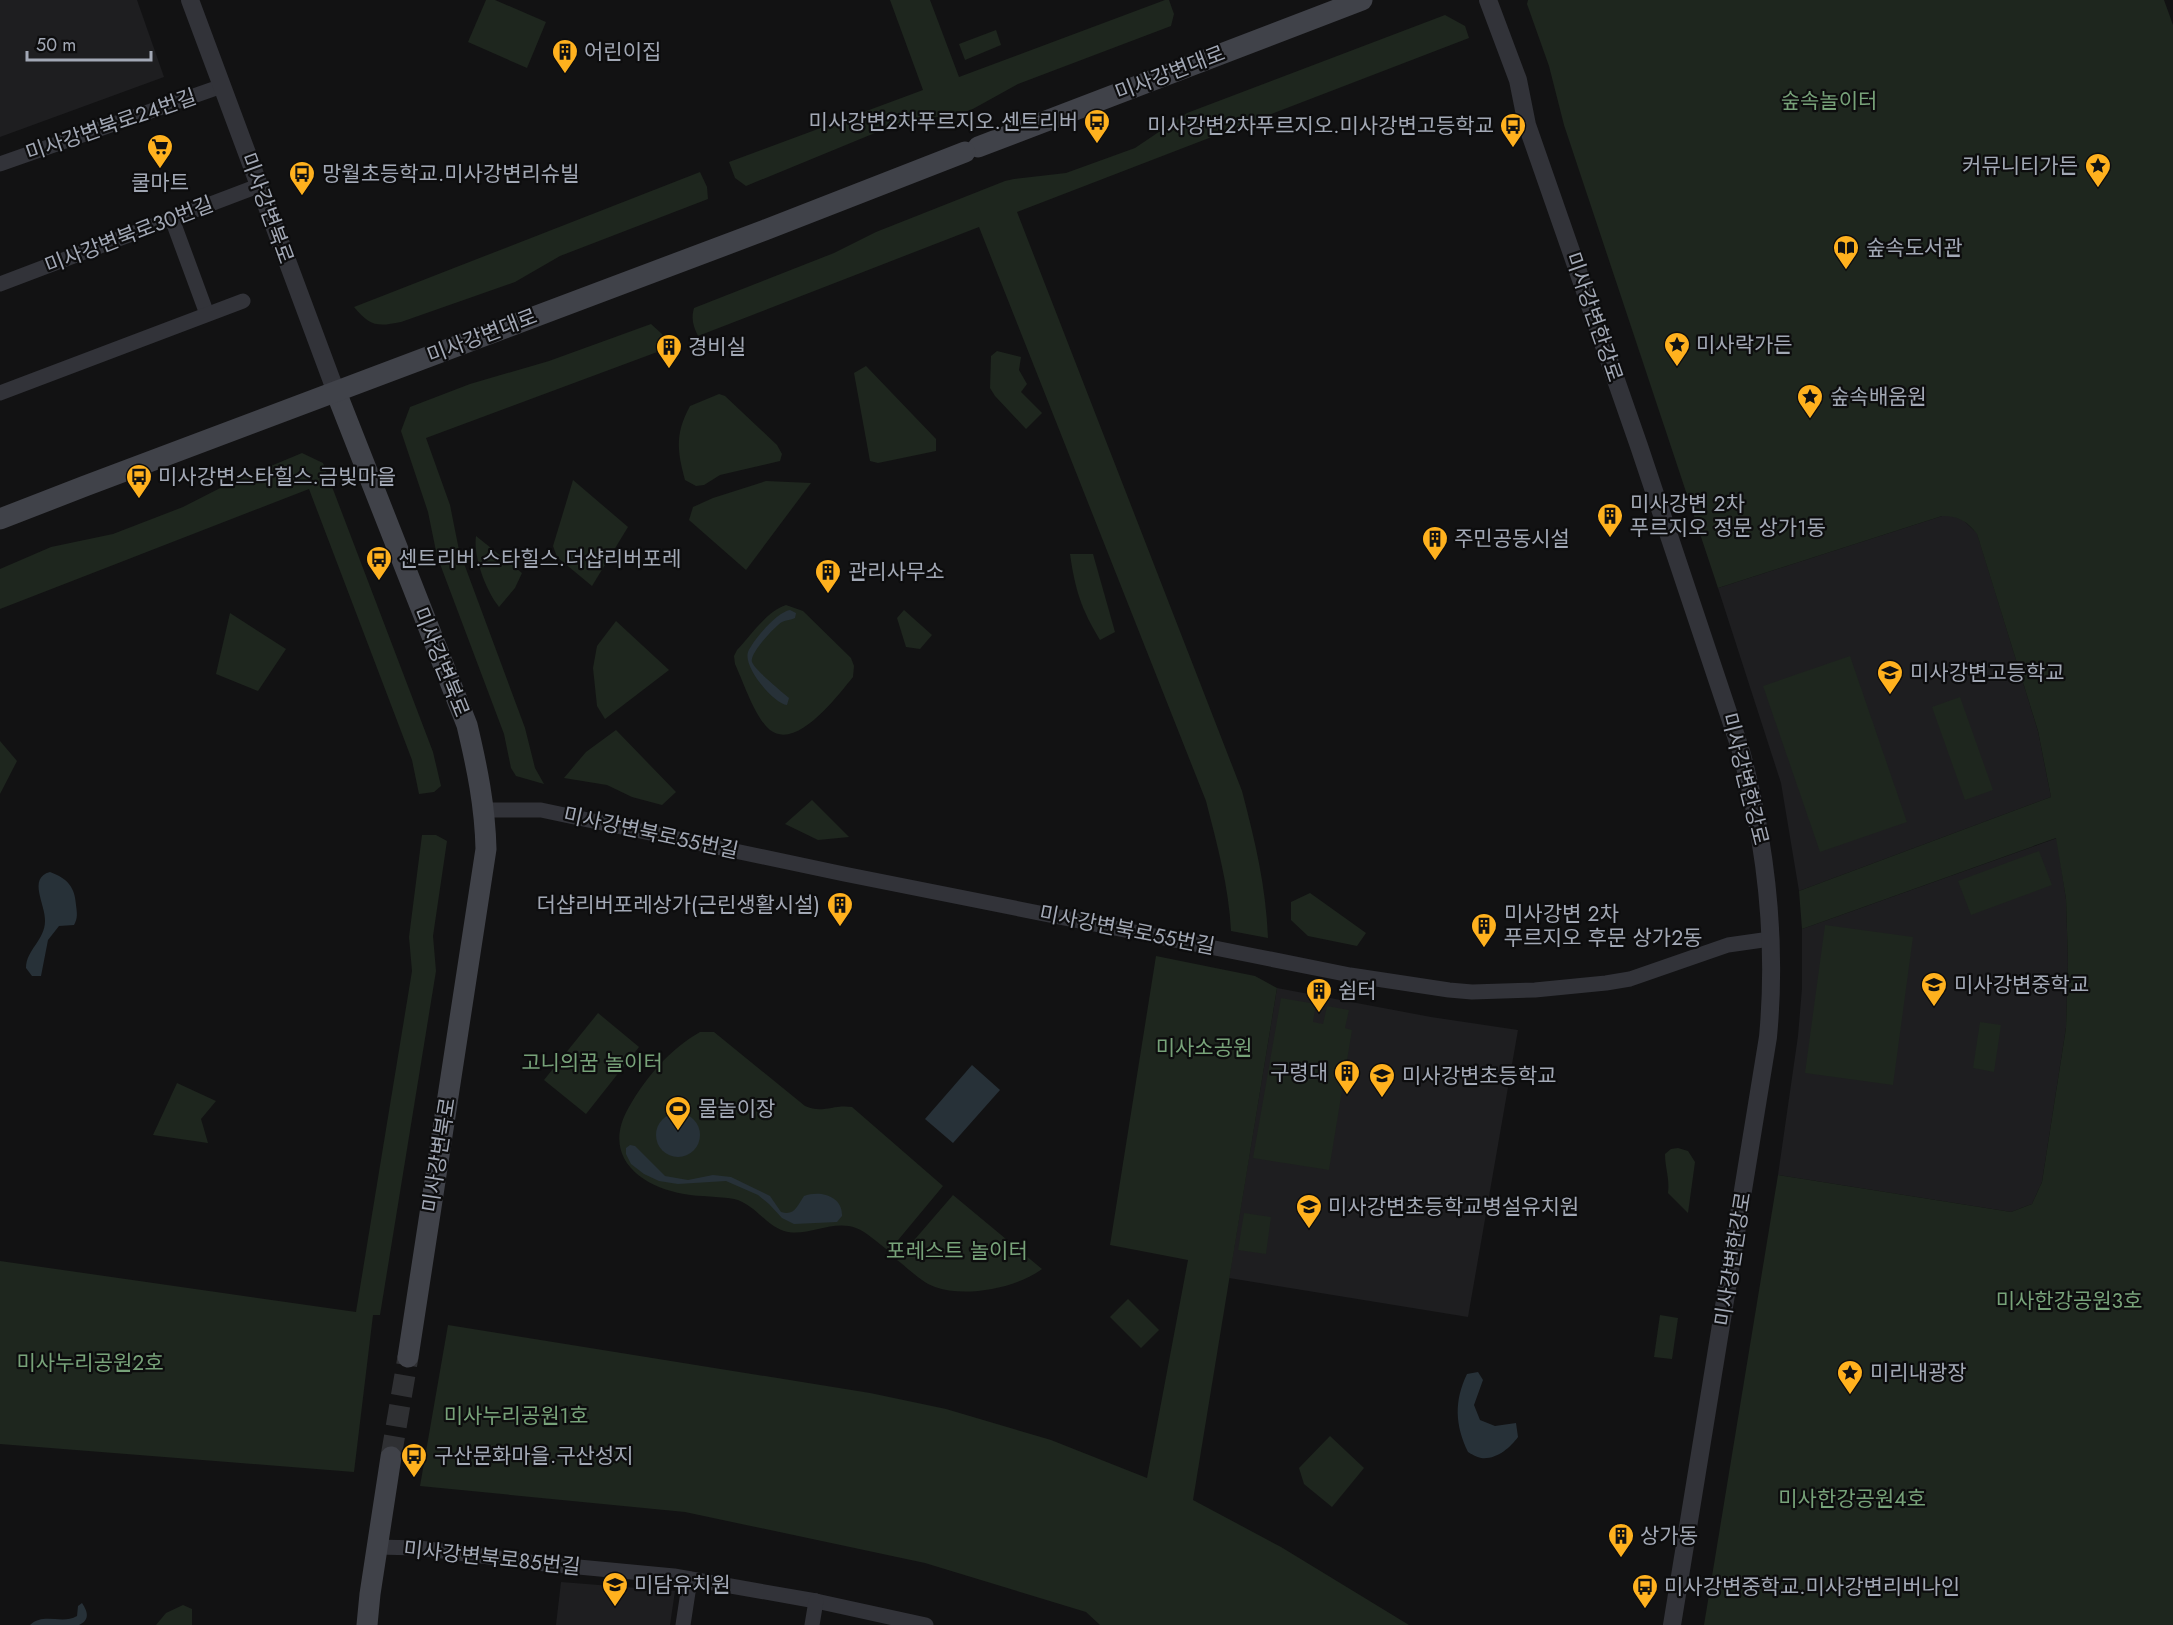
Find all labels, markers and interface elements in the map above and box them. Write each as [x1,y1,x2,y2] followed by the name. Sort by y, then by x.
[27,24,152,62] scale bar
[36,32,76,58] text: 50 m
[550,37,580,75] building icon: 어린이집
[584,37,661,67] place label: 어린이집
[1111,38,1229,108] street label: 미사강변대로
[22,82,200,168] street label: 미사강변북로24번길
[1781,86,1877,116] park label: 숲속놀이터
[809,107,1078,137] place label: 미사강변2차푸르지오.센트리버
[1082,107,1112,145] bus stop icon: 미사강변2차푸르지오.센트리버
[1147,111,1494,141] place label: 미사강변2차푸르지오.미사강변고등학교
[1498,111,1528,149] bus stop icon: 미사강변2차푸르지오.미사강변고등학교
[145,132,175,170] supermarket icon: 쿨마트
[233,148,301,268] street label: 미사강변북로
[1962,151,2078,181] place label: 커뮤니티가든
[2083,151,2113,189] place icon: 커뮤니티가든
[287,159,317,197] bus stop icon: 망월초등학교.미사강변리슈빌
[322,159,579,189] place label: 망월초등학교.미사강변리슈빌
[131,168,189,198] place label: 쿨마트
[40,189,218,281] street label: 미사강변북로30번길
[1831,233,1861,271] library icon: 숲속도서관
[1866,233,1963,263] place label: 숲속도서관
[1558,248,1630,386] street label: 미사강변한강로
[423,301,541,371] street label: 미사강변대로
[1662,330,1692,368] place icon: 미사락가든
[1696,330,1793,360] place label: 미사락가든
[654,332,684,370] building icon: 경비실
[688,332,746,362] place label: 경비실
[1795,382,1825,420] place icon: 숲속배움원
[1830,382,1927,412] place label: 숲속배움원
[124,462,154,500] bus stop icon: 미사강변스타힐스.금빛마을
[158,462,396,492] place label: 미사강변스타힐스.금빛마을
[1630,489,1826,543] place label: 미사강변 2차 푸르지오 정문 상가1동
[1595,501,1625,539] building icon: 미사강변 2차 푸르지오 정문 상가1동
[1420,524,1450,562] building icon: 주민공동시설
[1454,524,1570,554] place label: 주민공동시설
[364,544,394,582] bus stop icon: 센트리버.스타힐스.더샵리버포레
[398,544,681,574] place label: 센트리버.스타힐스.더샵리버포레
[813,557,843,595] building icon: 관리사무소
[848,557,945,587] place label: 관리사무소
[405,603,477,721] street label: 미사강변북로
[1875,658,1905,696] school or university icon: 미사강변고등학교
[1910,658,2065,688] place label: 미사강변고등학교
[1714,710,1776,848] street label: 미사강변한강로
[561,800,741,866] street label: 미사강변북로55번길
[537,890,820,920] place label: 더샵리버포레상가(근린생활시설)
[825,890,855,928] building icon: 더샵리버포레상가(근린생활시설)
[1037,898,1217,962] street label: 미사강변북로55번길
[1504,899,1702,953] place label: 미사강변 2차 푸르지오 후문 상가2동
[1469,911,1499,949] building icon: 미사강변 2차 푸르지오 후문 상가2동
[1919,970,1949,1008] school or university icon: 미사강변중학교
[1954,970,2089,1000] place label: 미사강변중학교
[1304,976,1334,1014] building icon: 쉼터
[1338,976,1377,1006] place label: 쉼터
[1156,1033,1252,1063] park label: 미사소공원
[521,1048,663,1078] park label: 고니의꿈 놀이터
[1270,1058,1328,1088] place label: 구령대
[1332,1058,1362,1096] building icon: 구령대
[1367,1061,1397,1099] school or university icon: 미사강변초등학교
[1402,1061,1557,1091] place label: 미사강변초등학교
[663,1094,693,1132] sports icon: 물놀이장
[698,1094,775,1124] place label: 물놀이장
[415,1095,463,1215] street label: 미사강변북로
[1708,1190,1758,1328] street label: 미사강변한강로
[1294,1192,1324,1230] school or university icon: 미사강변초등학교병설유치원
[1328,1192,1579,1222] place label: 미사강변초등학교병설유치원
[886,1236,1028,1266] park label: 포레스트 놀이터
[1996,1286,2142,1316] park label: 미사한강공원3호
[16,1348,164,1378] park label: 미사누리공원2호
[1835,1358,1865,1396] place icon: 미리내광장
[1870,1358,1967,1388] place label: 미리내광장
[444,1401,588,1431] park label: 미사누리공원1호
[399,1441,429,1479] bus stop icon: 구산문화마을.구산성지
[434,1441,634,1471] place label: 구산문화마을.구산성지
[1778,1484,1926,1514] park label: 미사한강공원4호
[1606,1521,1636,1559] building icon: 상가동
[1640,1521,1698,1551] place label: 상가동
[402,1534,582,1582] street label: 미사강변북로85번길
[600,1570,630,1608] school or university icon: 미담유치원
[634,1570,731,1600] place label: 미담유치원
[1630,1572,1660,1610] bus stop icon: 미사강변중학교.미사강변리버나인
[1664,1572,1960,1602] place label: 미사강변중학교.미사강변리버나인

